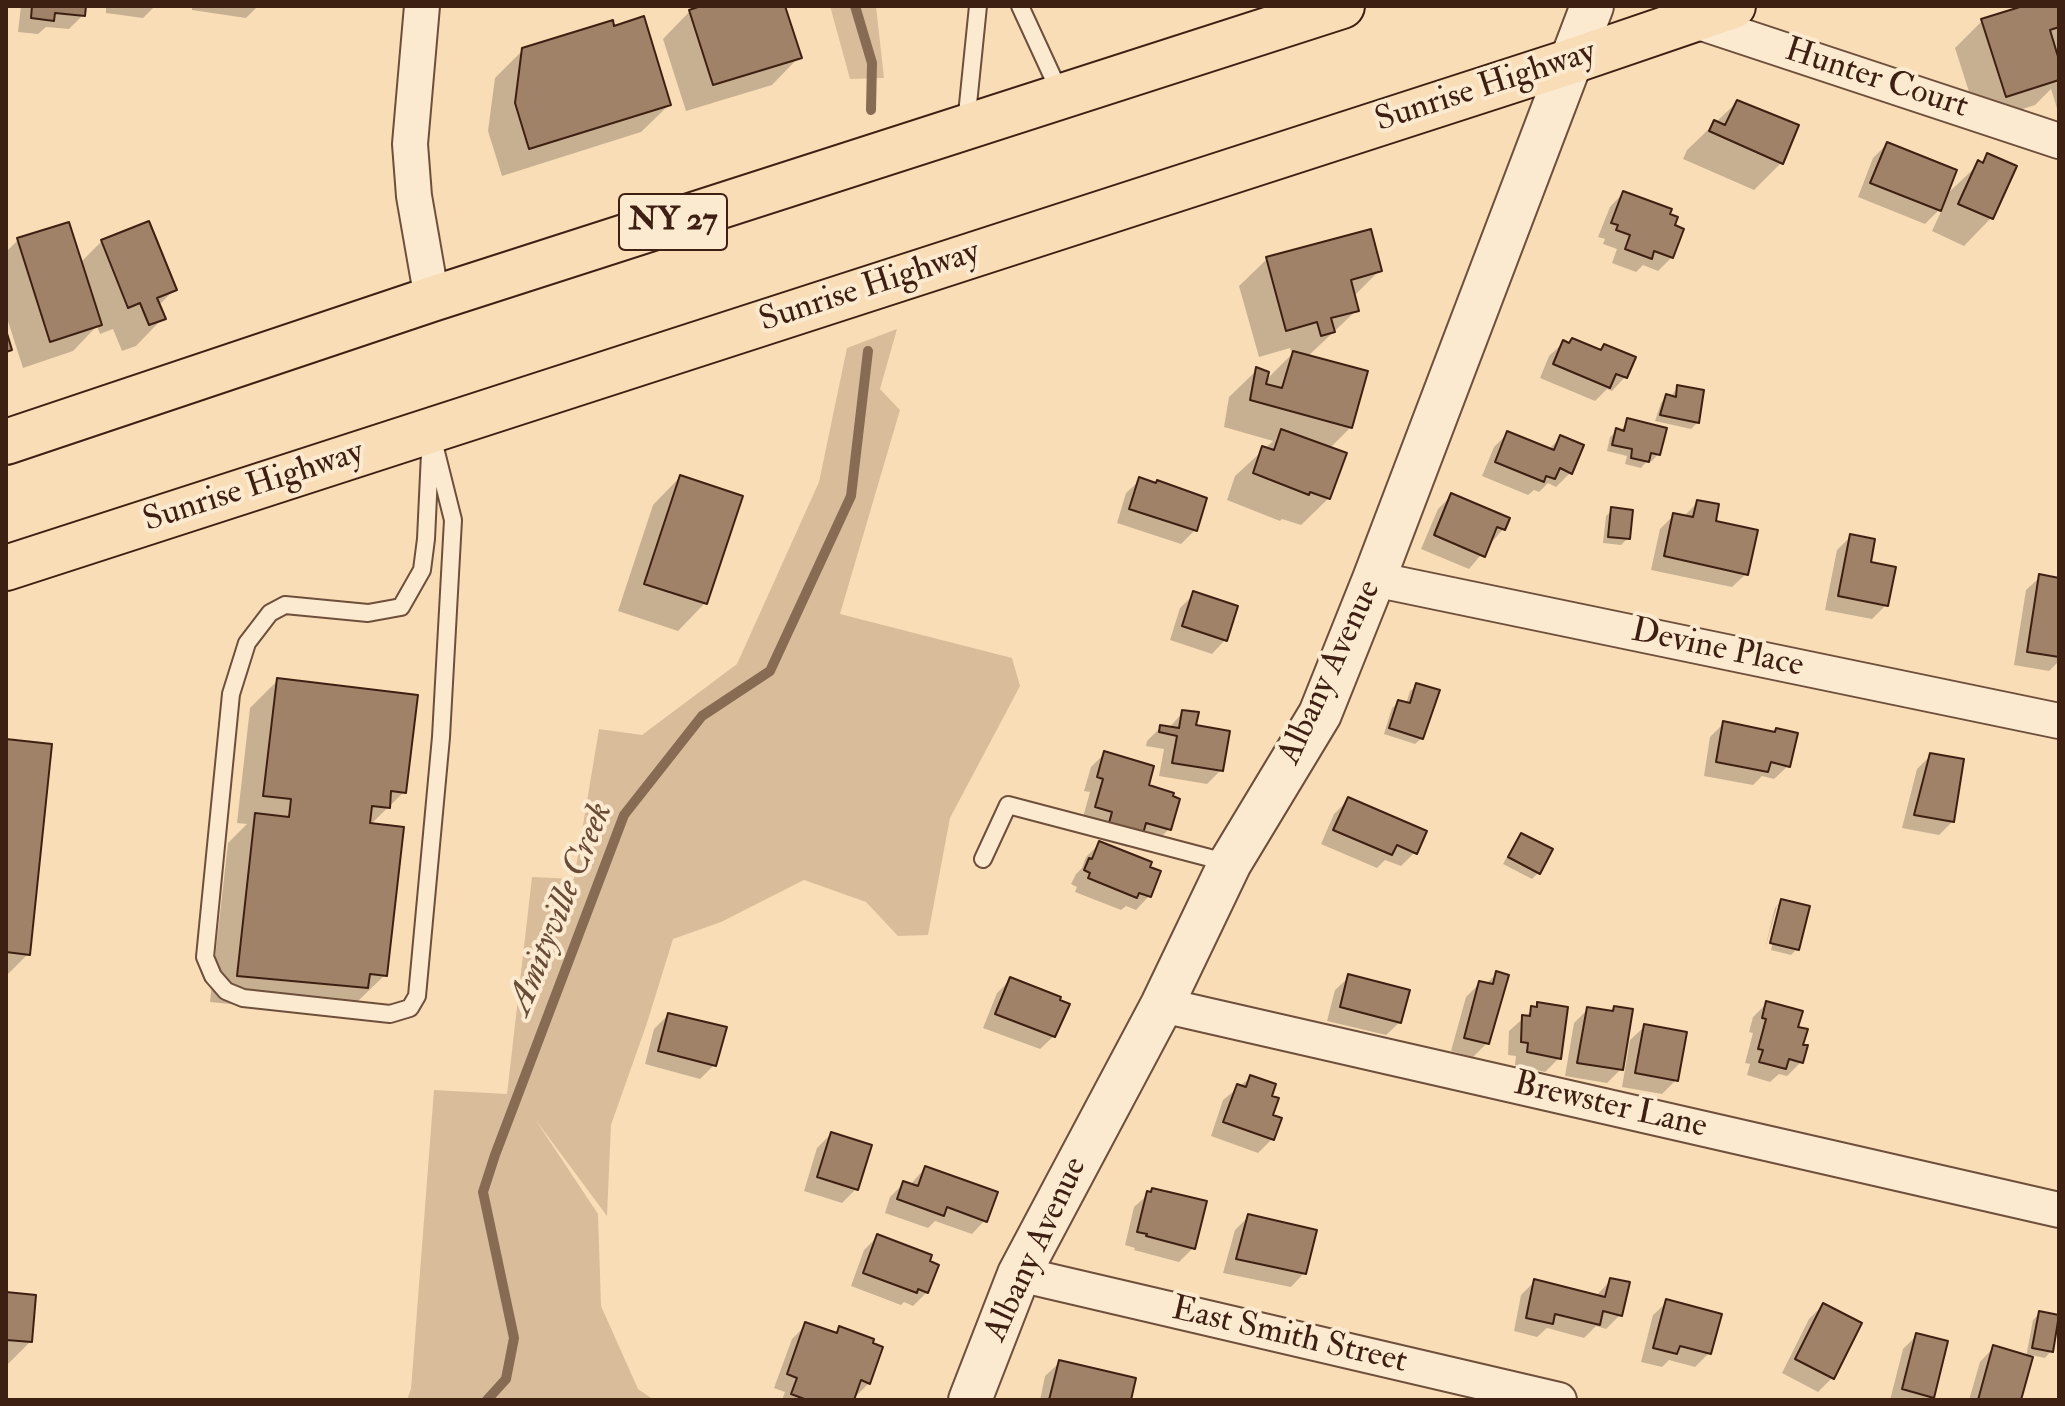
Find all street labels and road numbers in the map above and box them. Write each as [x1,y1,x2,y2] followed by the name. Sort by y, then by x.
[1779,31,1973,129] street label: Hunter Court
[1371,33,1601,143] street label: Sunrise Highway
[619,194,727,250] road number: NY 27
[755,233,985,343] street label: Sunrise Highway
[139,433,369,543] street label: Sunrise Highway
[1271,574,1391,772] street label: Albany Avenue
[1627,612,1807,688] street label: Devine Place
[1509,1065,1711,1149] street label: Brewster Lane
[977,1151,1097,1349] street label: Albany Avenue
[1167,1290,1411,1384] street label: East Smith Street

